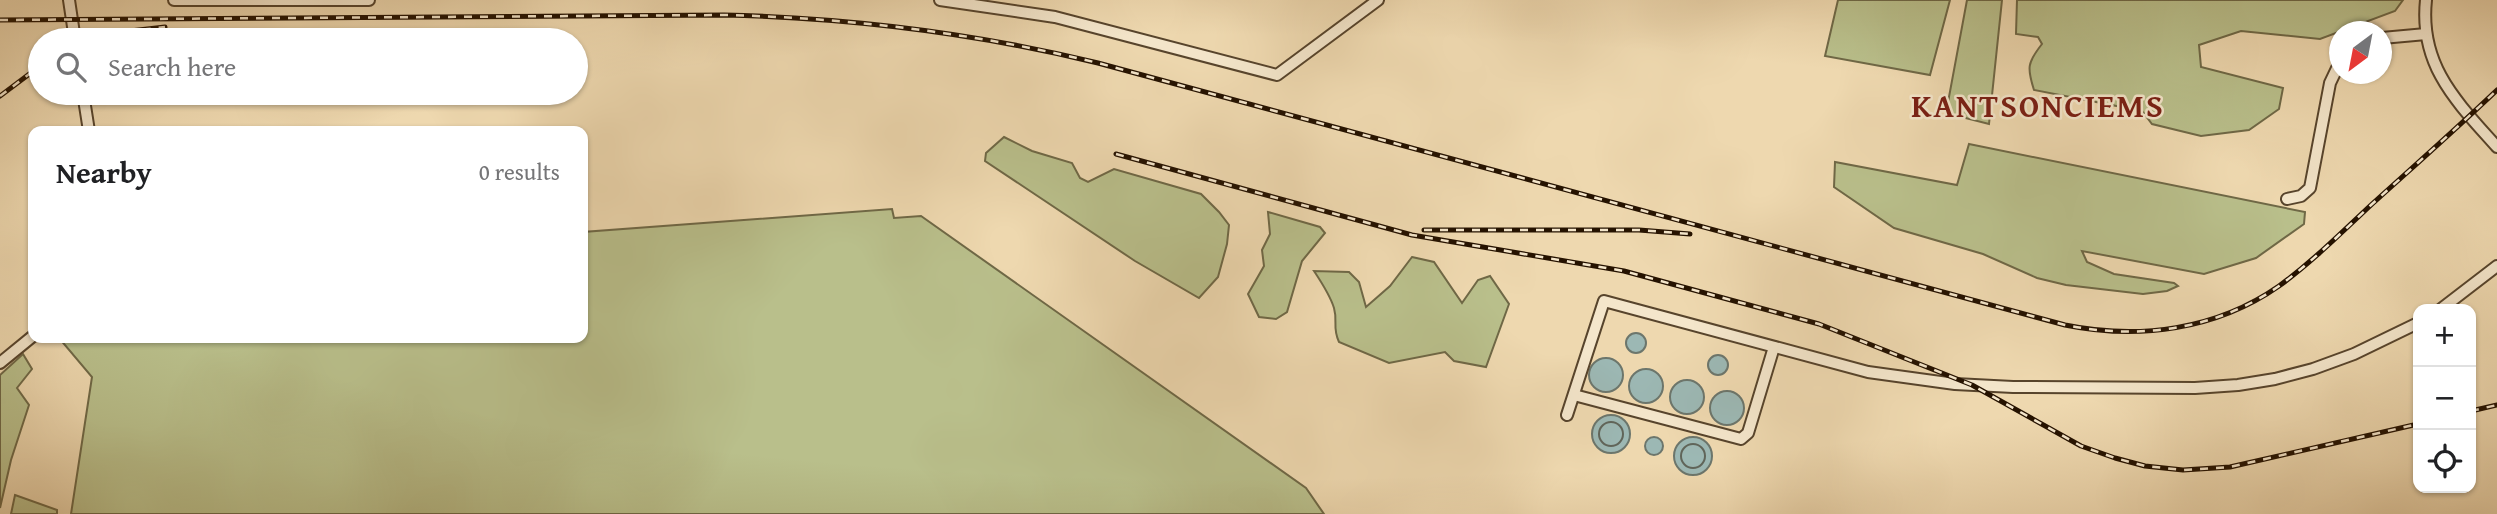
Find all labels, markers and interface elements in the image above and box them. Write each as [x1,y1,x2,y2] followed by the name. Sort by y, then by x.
[2329,21,2392,84] north arrow
[28,28,588,105] search box
[108,47,236,86] text: Search here
[52,48,90,86] icon: search
[1911,82,2165,129] district label: KANTSONCIEMS
[56,150,152,194] text: Nearby
[479,155,560,188] text: 0 results
[2413,304,2476,493] map controls
[2413,304,2476,367] button: +
[2413,367,2476,430] button: −
[2413,430,2476,493] button: locate

